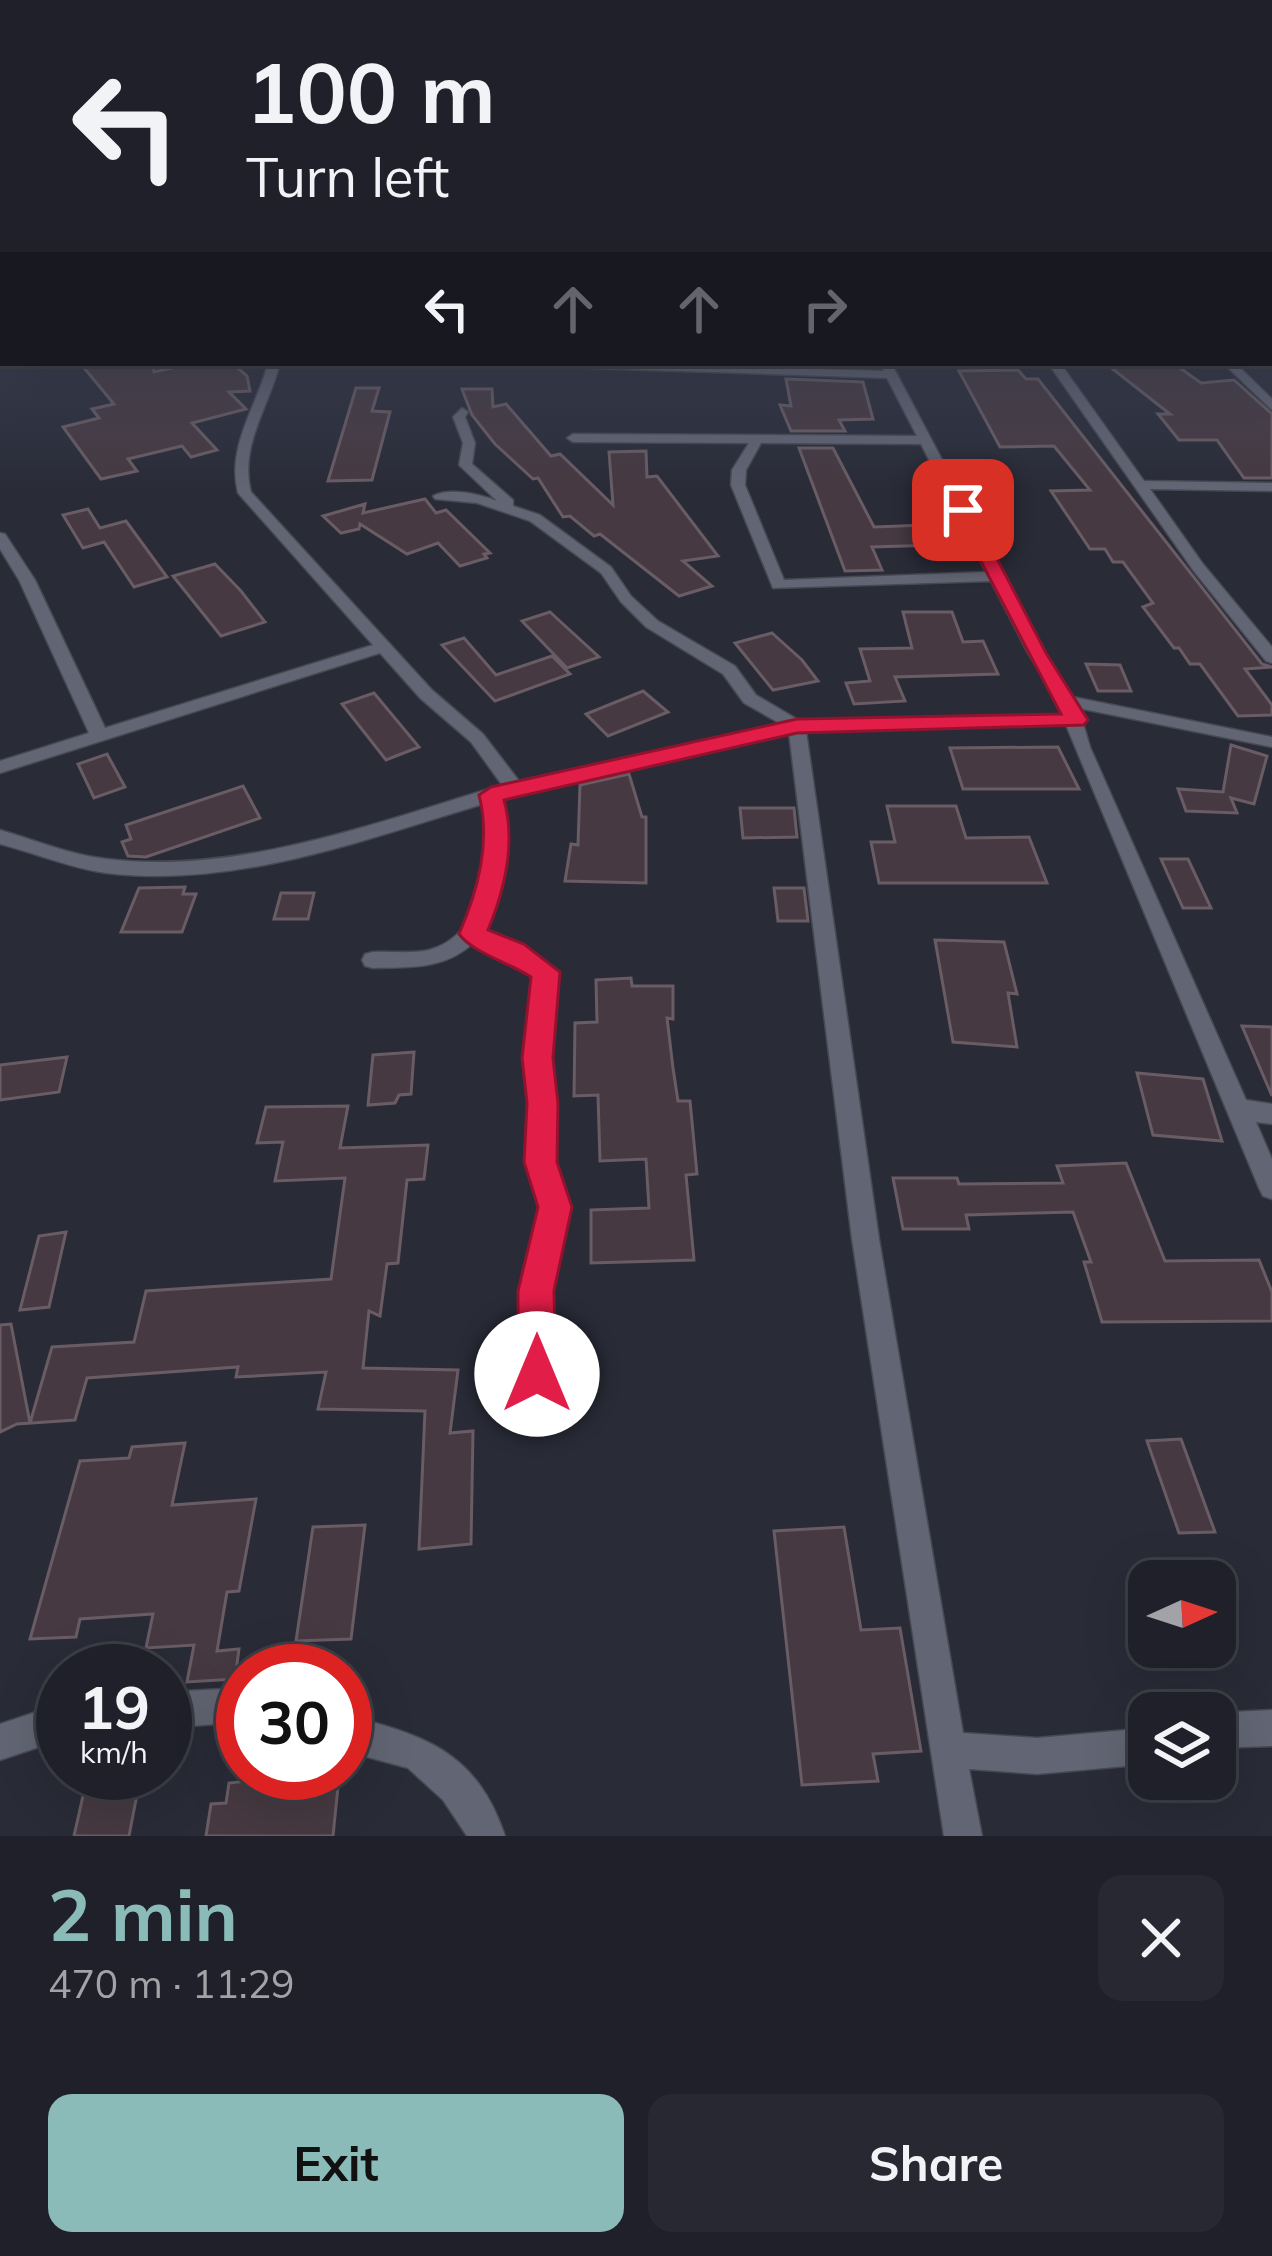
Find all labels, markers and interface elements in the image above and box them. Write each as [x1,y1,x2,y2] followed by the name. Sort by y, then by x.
[246,39,496,144] text: 100 m
[48,48,204,204] icon: left
[246,143,449,211] text: Turn left
[414,276,480,342] icon: left
[540,276,606,342] icon: ahead
[666,276,732,342] icon: ahead
[792,276,858,342] icon: right
[912,459,1014,561] pin
[930,477,996,543] icon: arrive
[474,1311,600,1437] position arrow
[1128,1560,1236,1668] north arrow
[1128,1560,1236,1800] map controls
[216,1644,372,1800] speed limit sign: 30
[78,1669,150,1744] text: 19
[1128,1692,1236,1800] button: layers
[80,1733,148,1771] text: km/h
[48,1869,238,1959] text: 2 min
[1098,1875,1224,2001] button: close
[48,1959,294,2008] text: 470 m · 11:29
[48,2094,624,2232] button: Exit
[648,2094,1224,2232] button: Share

